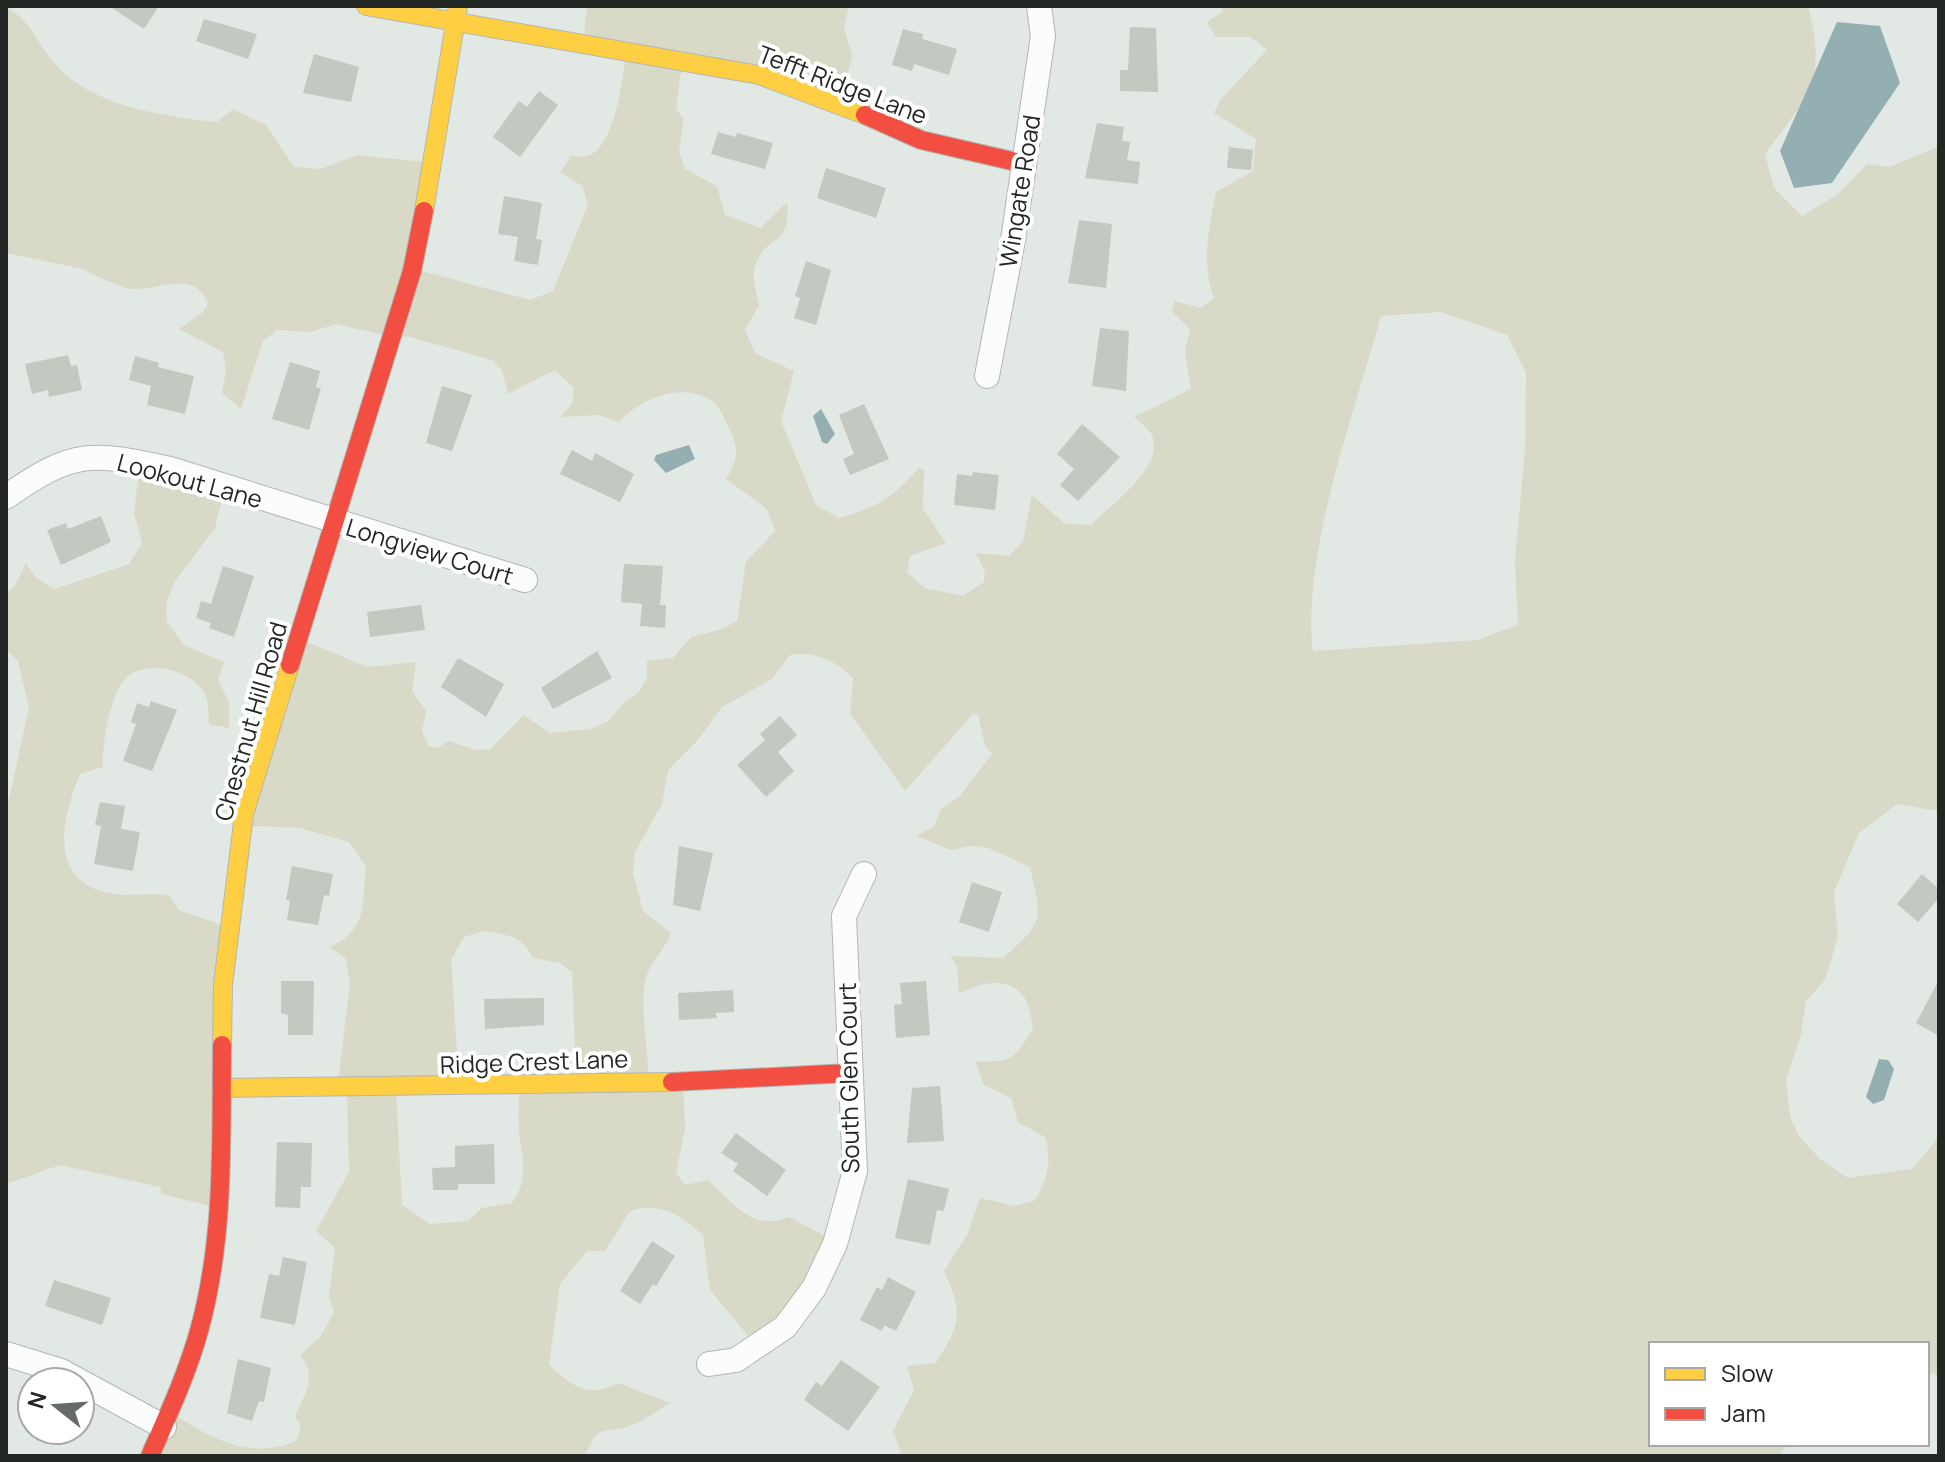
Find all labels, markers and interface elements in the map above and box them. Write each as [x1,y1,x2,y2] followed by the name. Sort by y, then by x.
[754,37,932,131] street label: Tefft Ridge Lane
[991,112,1047,270] street label: Wingate Road
[114,445,266,515] street label: Lookout Lane
[342,510,518,592] street label: Longview Court
[206,618,294,824] street label: Chestnut Hill Road
[830,982,866,1174] street label: South Glen Court
[439,1041,629,1081] street label: Ridge Crest Lane
[1649,1342,1929,1446] legend
[1721,1356,1774,1389] text: Slow
[16,1366,96,1446] north arrow
[20,1388,54,1412] text: N
[1721,1396,1766,1429] text: Jam

